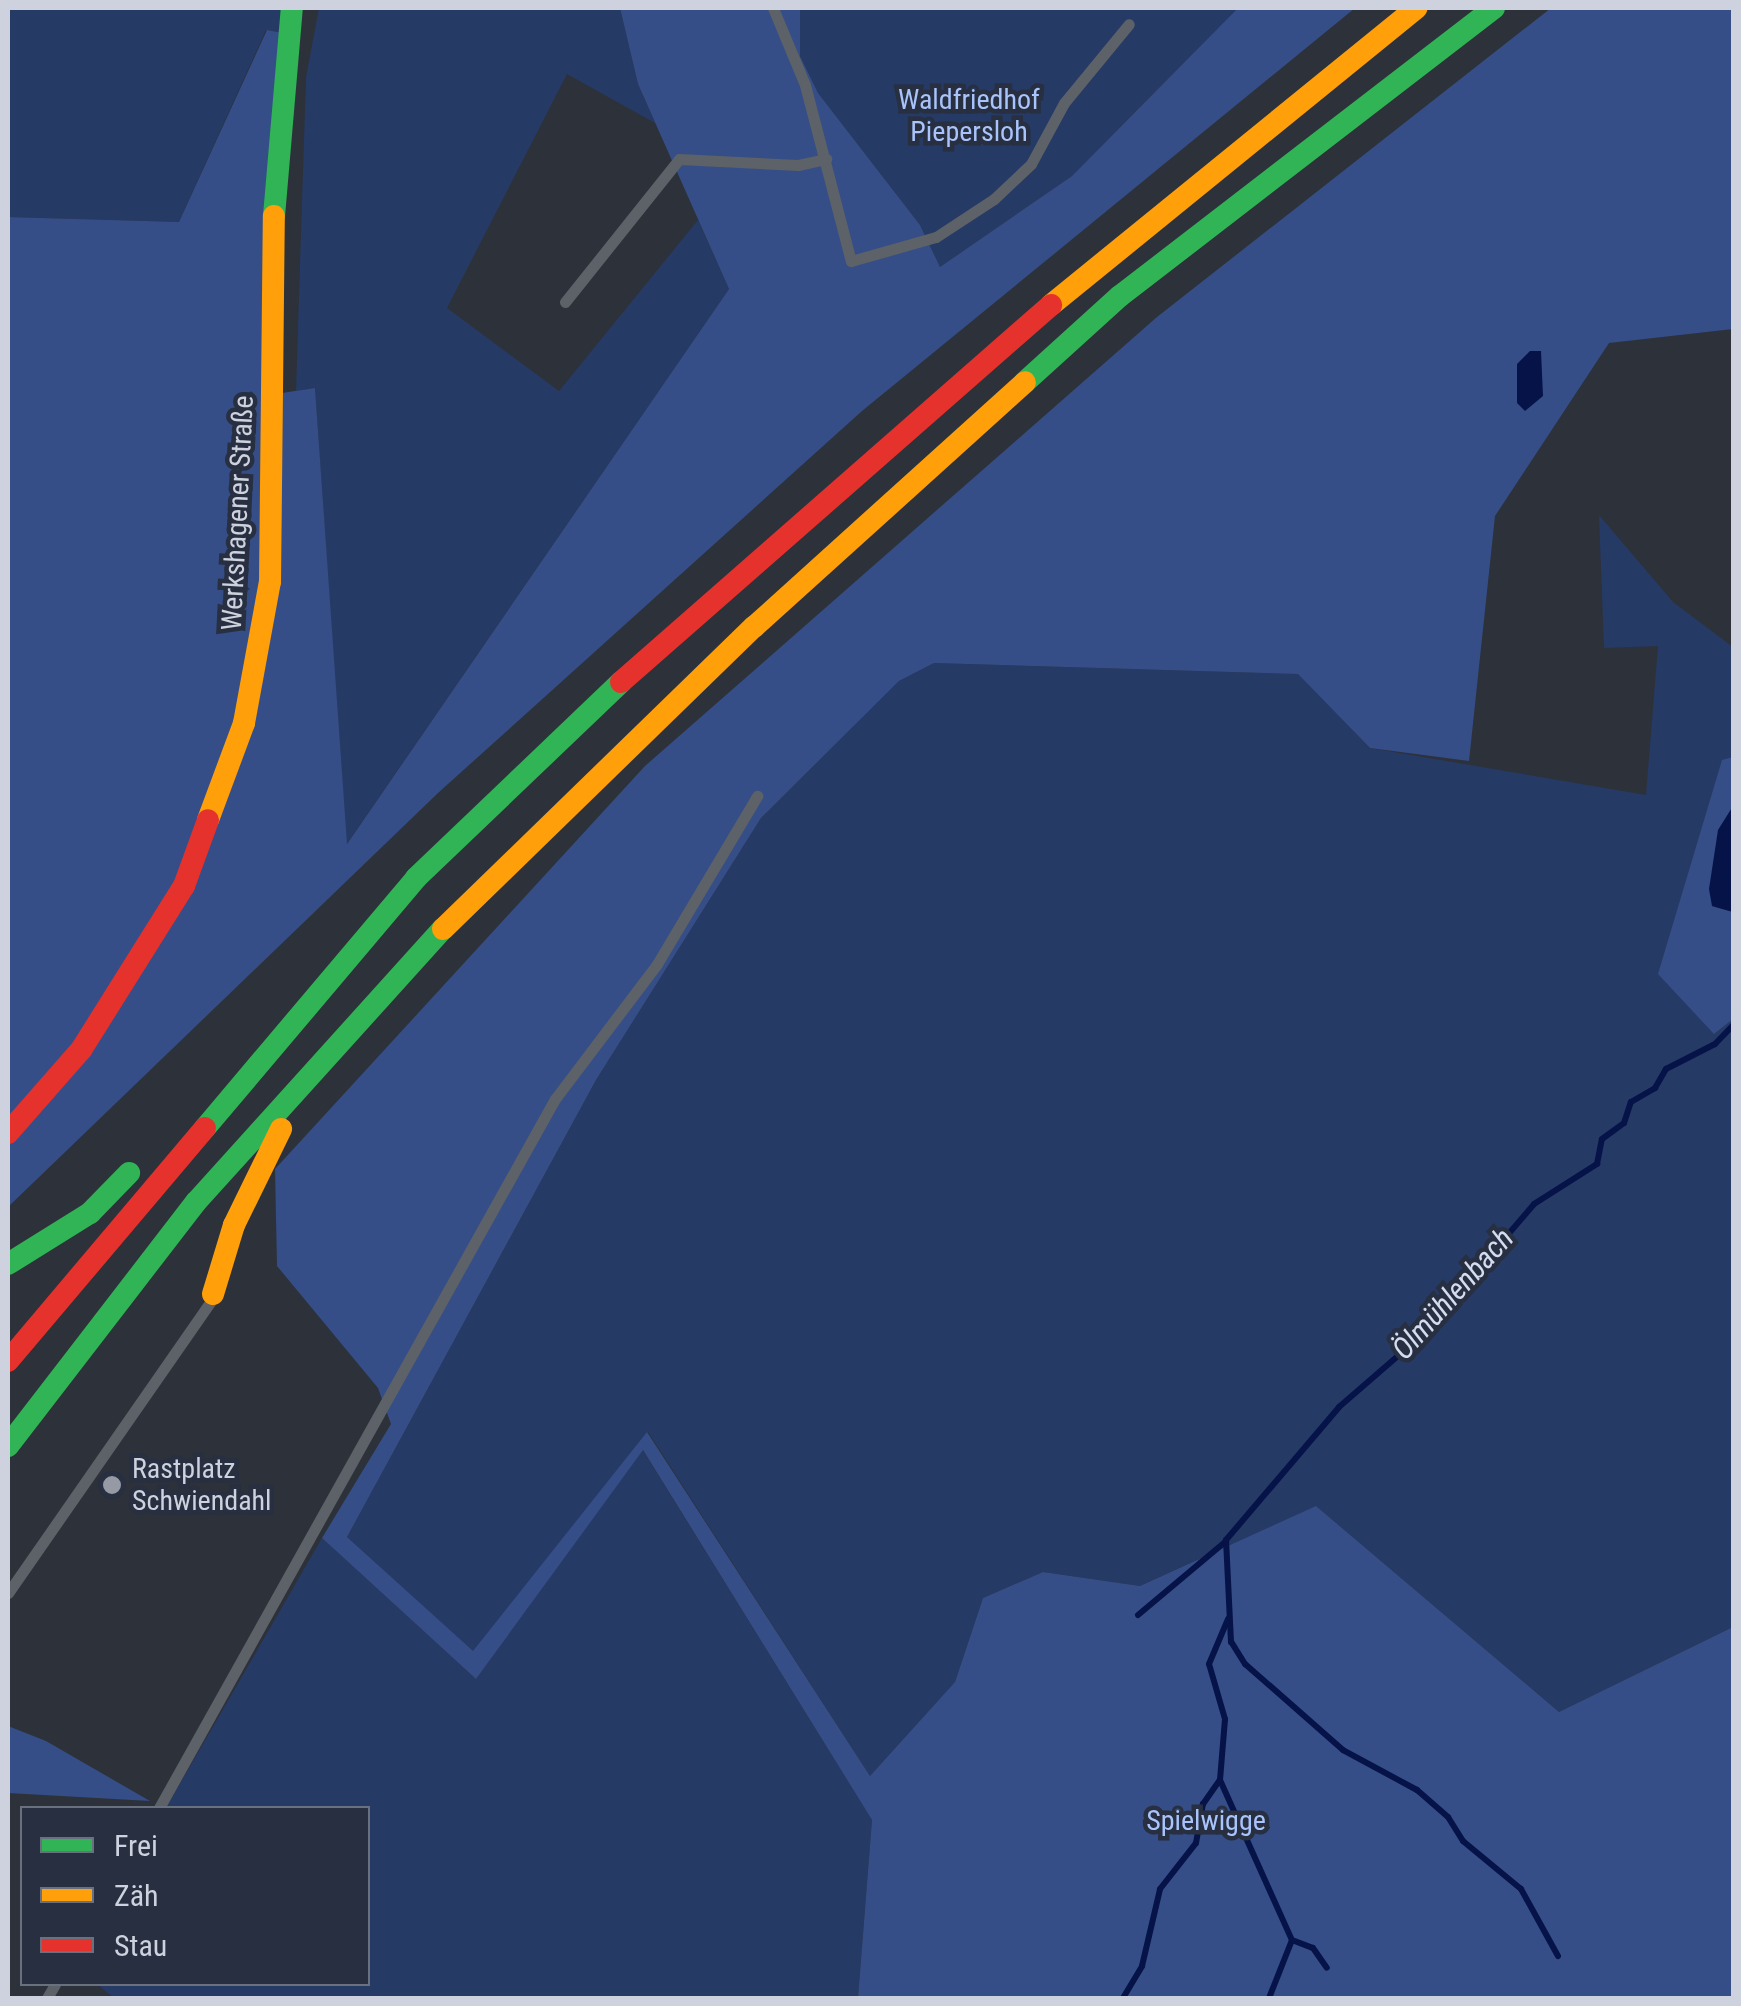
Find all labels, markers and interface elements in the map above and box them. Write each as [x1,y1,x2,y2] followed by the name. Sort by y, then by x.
[898,83,1040,149] park label: Waldfriedhof Piepersloh
[215,395,261,631] street label: Werkshagener Straße
[1385,1221,1521,1367] water label: Ölmühlenbach
[132,1452,272,1518] place label: Rastplatz Schwiendahl
[101,1474,123,1496] marker: Rastplatz Schwiendahl
[1146,1804,1266,1838] park label: Spielwigge
[20,1806,370,1986] legend
[114,1828,158,1863] text: Frei
[114,1878,159,1913] text: Zäh
[114,1928,167,1963] text: Stau

